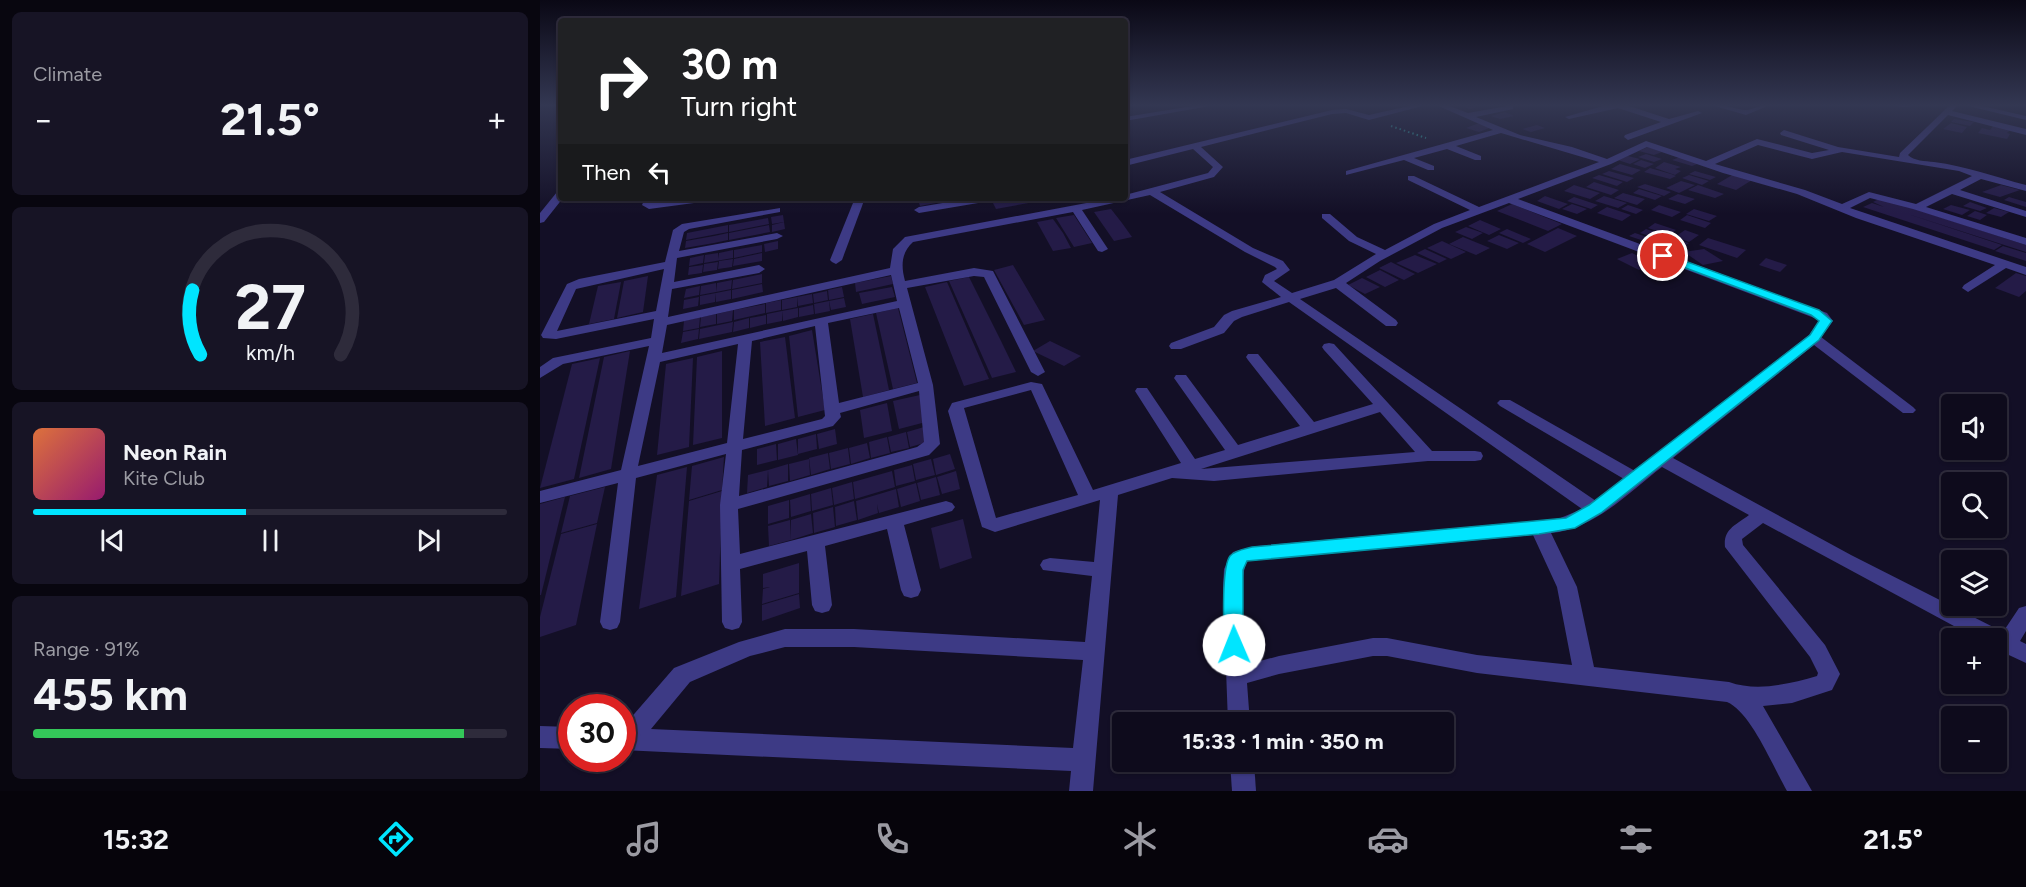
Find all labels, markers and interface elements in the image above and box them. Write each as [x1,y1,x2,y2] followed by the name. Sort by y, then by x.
[681,39,778,90] text: 30 m
[582,42,660,120] icon: right
[33,62,102,86] text: Climate
[681,90,797,123] text: Turn right
[220,92,320,146] text: 21.5°
[33,100,54,139] text: −
[486,100,507,139] text: +
[643,156,676,189] icon: left
[582,159,631,186] text: Then
[1637,230,1688,281] pin
[1646,239,1679,272] icon: arrive
[235,270,305,345] text: 27
[246,341,294,366] text: km/h
[1941,394,2007,772] map controls
[1941,394,2007,460] button: sound
[123,439,227,466] text: Neon Rain
[123,466,205,490] text: Kite Club
[1941,472,2007,538] button: search
[96,524,129,557] icon: previous
[254,524,287,557] icon: pause
[412,524,445,557] icon: next
[1941,550,2007,616] button: layers
[1202,613,1266,677] position arrow
[1941,628,2007,694] button: +
[33,637,140,661] text: Range · 91%
[33,667,188,721] text: 455 km
[558,694,636,772] speed limit sign: 30
[1941,706,2007,772] button: −
[1182,728,1384,755] text: 15:33 · 1 min · 350 m
[375,818,417,860] icon: directions
[623,818,665,860] icon: music
[871,818,913,860] icon: phone
[1119,818,1161,860] icon: climate
[1367,818,1409,860] icon: car
[1615,818,1657,860] icon: filters
[103,823,169,856] text: 15:32
[1863,823,1923,856] text: 21.5°

